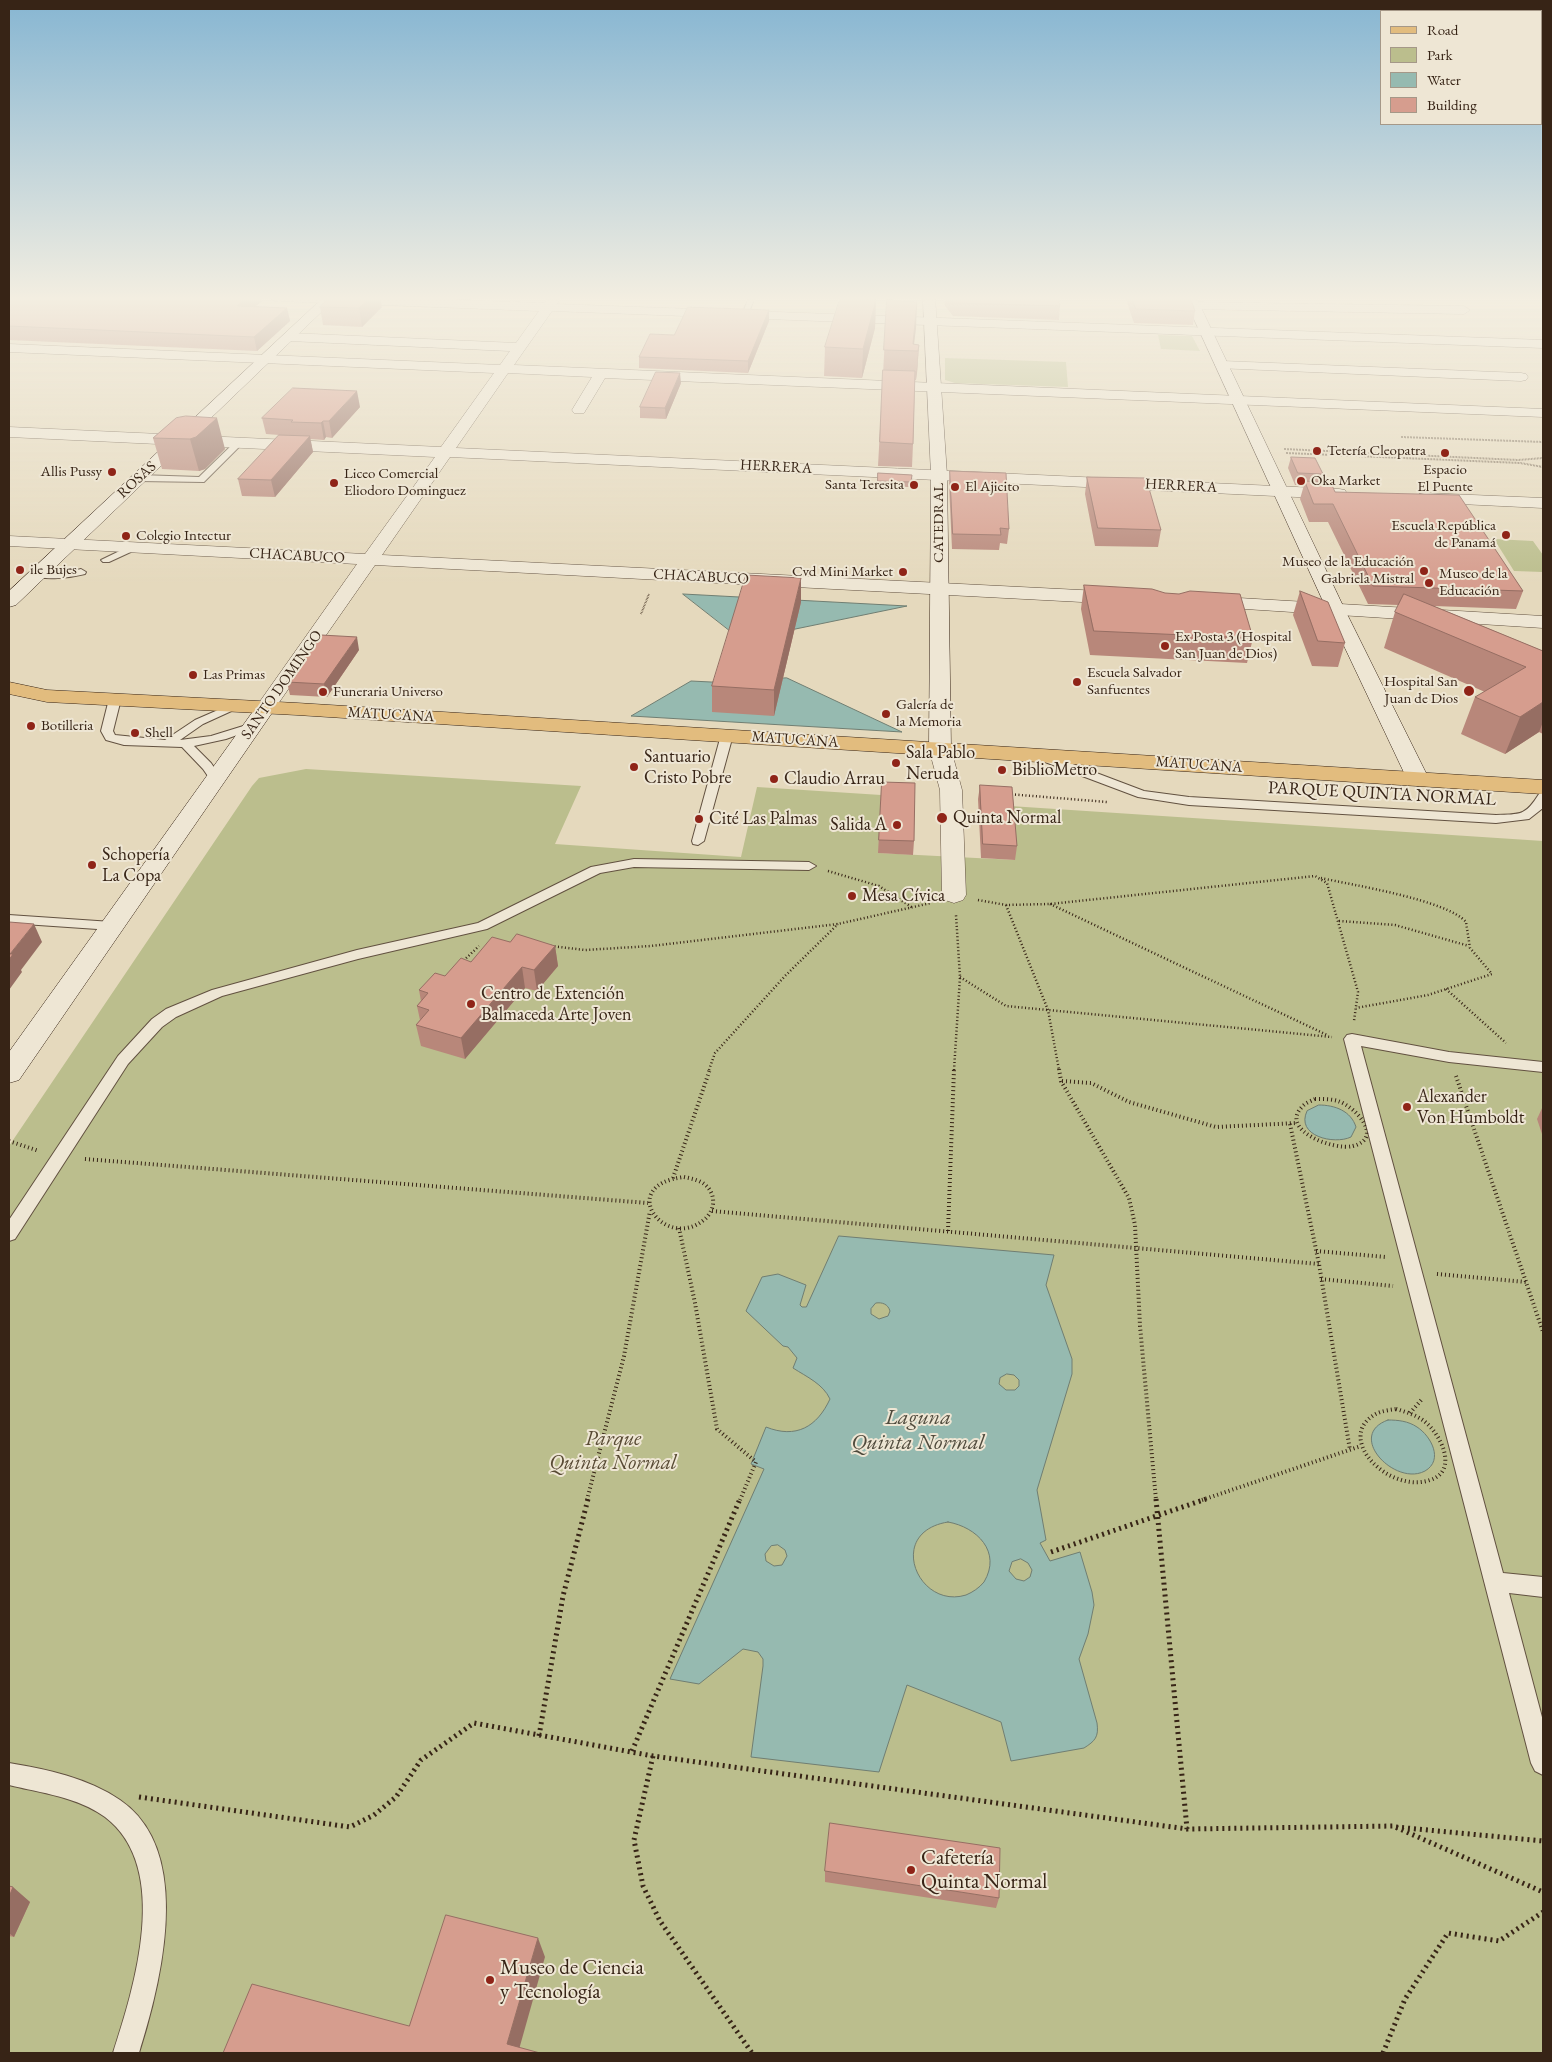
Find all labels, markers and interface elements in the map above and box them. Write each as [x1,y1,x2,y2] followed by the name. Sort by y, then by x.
[1380,10,1542,125] legend
[1427,20,1458,39] text: Road
[1427,45,1453,64] text: Park
[1427,70,1461,89] text: Water
[1427,95,1477,114] text: Building
[1327,442,1426,460] place label: Tetería Cleopatra
[1311,445,1323,457] marker: Tetería Cleopatra
[1439,447,1451,459] marker: Espacio El Puente
[740,456,812,478] street label: HERRERA
[114,458,160,502] street label: ROSAS
[1417,461,1473,496] place label: Espacio El Puente
[41,463,102,481] place label: Allis Pussy
[344,465,466,500] place label: Liceo Comercial Eliodoro Dominguez
[106,466,118,478] marker: Allis Pussy
[1311,472,1380,490] place label: Oka Market
[1145,475,1217,497] street label: HERRERA
[1295,475,1307,487] marker: Oka Market
[825,476,904,494] place label: Santa Teresita
[328,477,340,489] marker: Liceo Comercial Eliodoro Dominguez
[965,478,1019,496] place label: El Ajicito
[908,479,920,491] marker: Santa Teresita
[949,481,961,493] marker: El Ajicito
[930,483,948,563] street label: CATEDRAL
[1391,517,1496,552] place label: Escuela República de Panamá
[136,527,231,545] place label: Colegio Intectur
[1500,529,1512,541] marker: Escuela República de Panamá
[120,530,132,542] marker: Colegio Intectur
[249,545,345,567] street label: CHACABUCO
[1282,553,1414,588] place label: Museo de la Educación Gabriela Mistral
[30,561,77,579] place label: ile Bujes
[792,563,893,581] place label: Cvd Mini Market
[14,564,26,576] marker: ile Bujes
[1418,565,1430,577] marker: Museo de la Educación Gabriela Mistral
[1439,565,1507,600] place label: Museo de la Educación
[653,566,749,588] street label: CHACABUCO
[897,566,909,578] marker: Cvd Mini Market
[1423,577,1435,589] marker: Museo de la Educación
[238,627,326,743] street label: SANTO DOMINGO
[1175,628,1292,663] place label: Ex Posta 3 (Hospital San Juan de Dios)
[1159,640,1171,652] marker: Ex Posta 3 (Hospital San Juan de Dios)
[1087,664,1182,699] place label: Escuela Salvador Sanfuentes
[203,666,265,684] place label: Las Primas
[187,669,199,681] marker: Las Primas
[1384,673,1458,708] place label: Hospital San Juan de Dios
[1071,676,1083,688] marker: Escuela Salvador Sanfuentes
[333,683,443,701] place label: Funeraria Universo
[1462,684,1476,698] marker: Hospital San Juan de Dios
[317,686,329,698] marker: Funeraria Universo
[896,696,961,731] place label: Galería de la Memoria
[347,704,435,726] street label: MATUCANA
[880,708,892,720] marker: Galería de la Memoria
[41,717,93,735] place label: Botilleria
[25,720,37,732] marker: Botilleria
[145,724,173,742] place label: Shell
[129,727,141,739] marker: Shell
[751,728,839,752] street label: MATUCANA
[906,742,975,784] place label: Sala Pablo Neruda
[644,746,731,789] place label: Santuario Cristo Pobre
[1155,753,1243,777] street label: MATUCANA
[890,757,902,769] marker: Sala Pablo Neruda
[1012,759,1097,781] place label: BiblioMetro
[628,761,640,773] marker: Santuario Cristo Pobre
[996,764,1008,776] marker: BiblioMetro
[784,768,885,790] place label: Claudio Arrau
[768,773,780,785] marker: Claudio Arrau
[1267,777,1497,811] street label: PARQUE QUINTA NORMAL
[953,807,1061,829] place label: Quinta Normal
[709,808,817,830] place label: Cité Las Palmas
[935,811,949,825] marker: Quinta Normal
[693,813,705,825] marker: Cité Las Palmas
[830,814,887,836] place label: Salida A
[891,819,903,831] marker: Salida A
[102,844,170,886] place label: Schopería La Copa
[86,859,98,871] marker: Schopería La Copa
[862,885,945,907] place label: Mesa Cívica
[846,890,858,902] marker: Mesa Cívica
[481,983,631,1026] place label: Centro de Extención Balmaceda Arte Joven
[465,998,477,1010] marker: Centro de Extención Balmaceda Arte Joven
[1417,1086,1524,1128] place label: Alexander Von Humboldt
[1401,1101,1413,1113] marker: Alexander Von Humboldt
[851,1405,985,1456] water label: Laguna Quinta Normal
[549,1426,677,1476] park label: Parque Quinta Normal
[921,1845,1047,1895] place label: Cafetería Quinta Normal
[905,1864,917,1876] marker: Cafetería Quinta Normal
[500,1955,644,2005] place label: Museo de Ciencia y Tecnología
[484,1974,496,1986] marker: Museo de Ciencia y Tecnología

